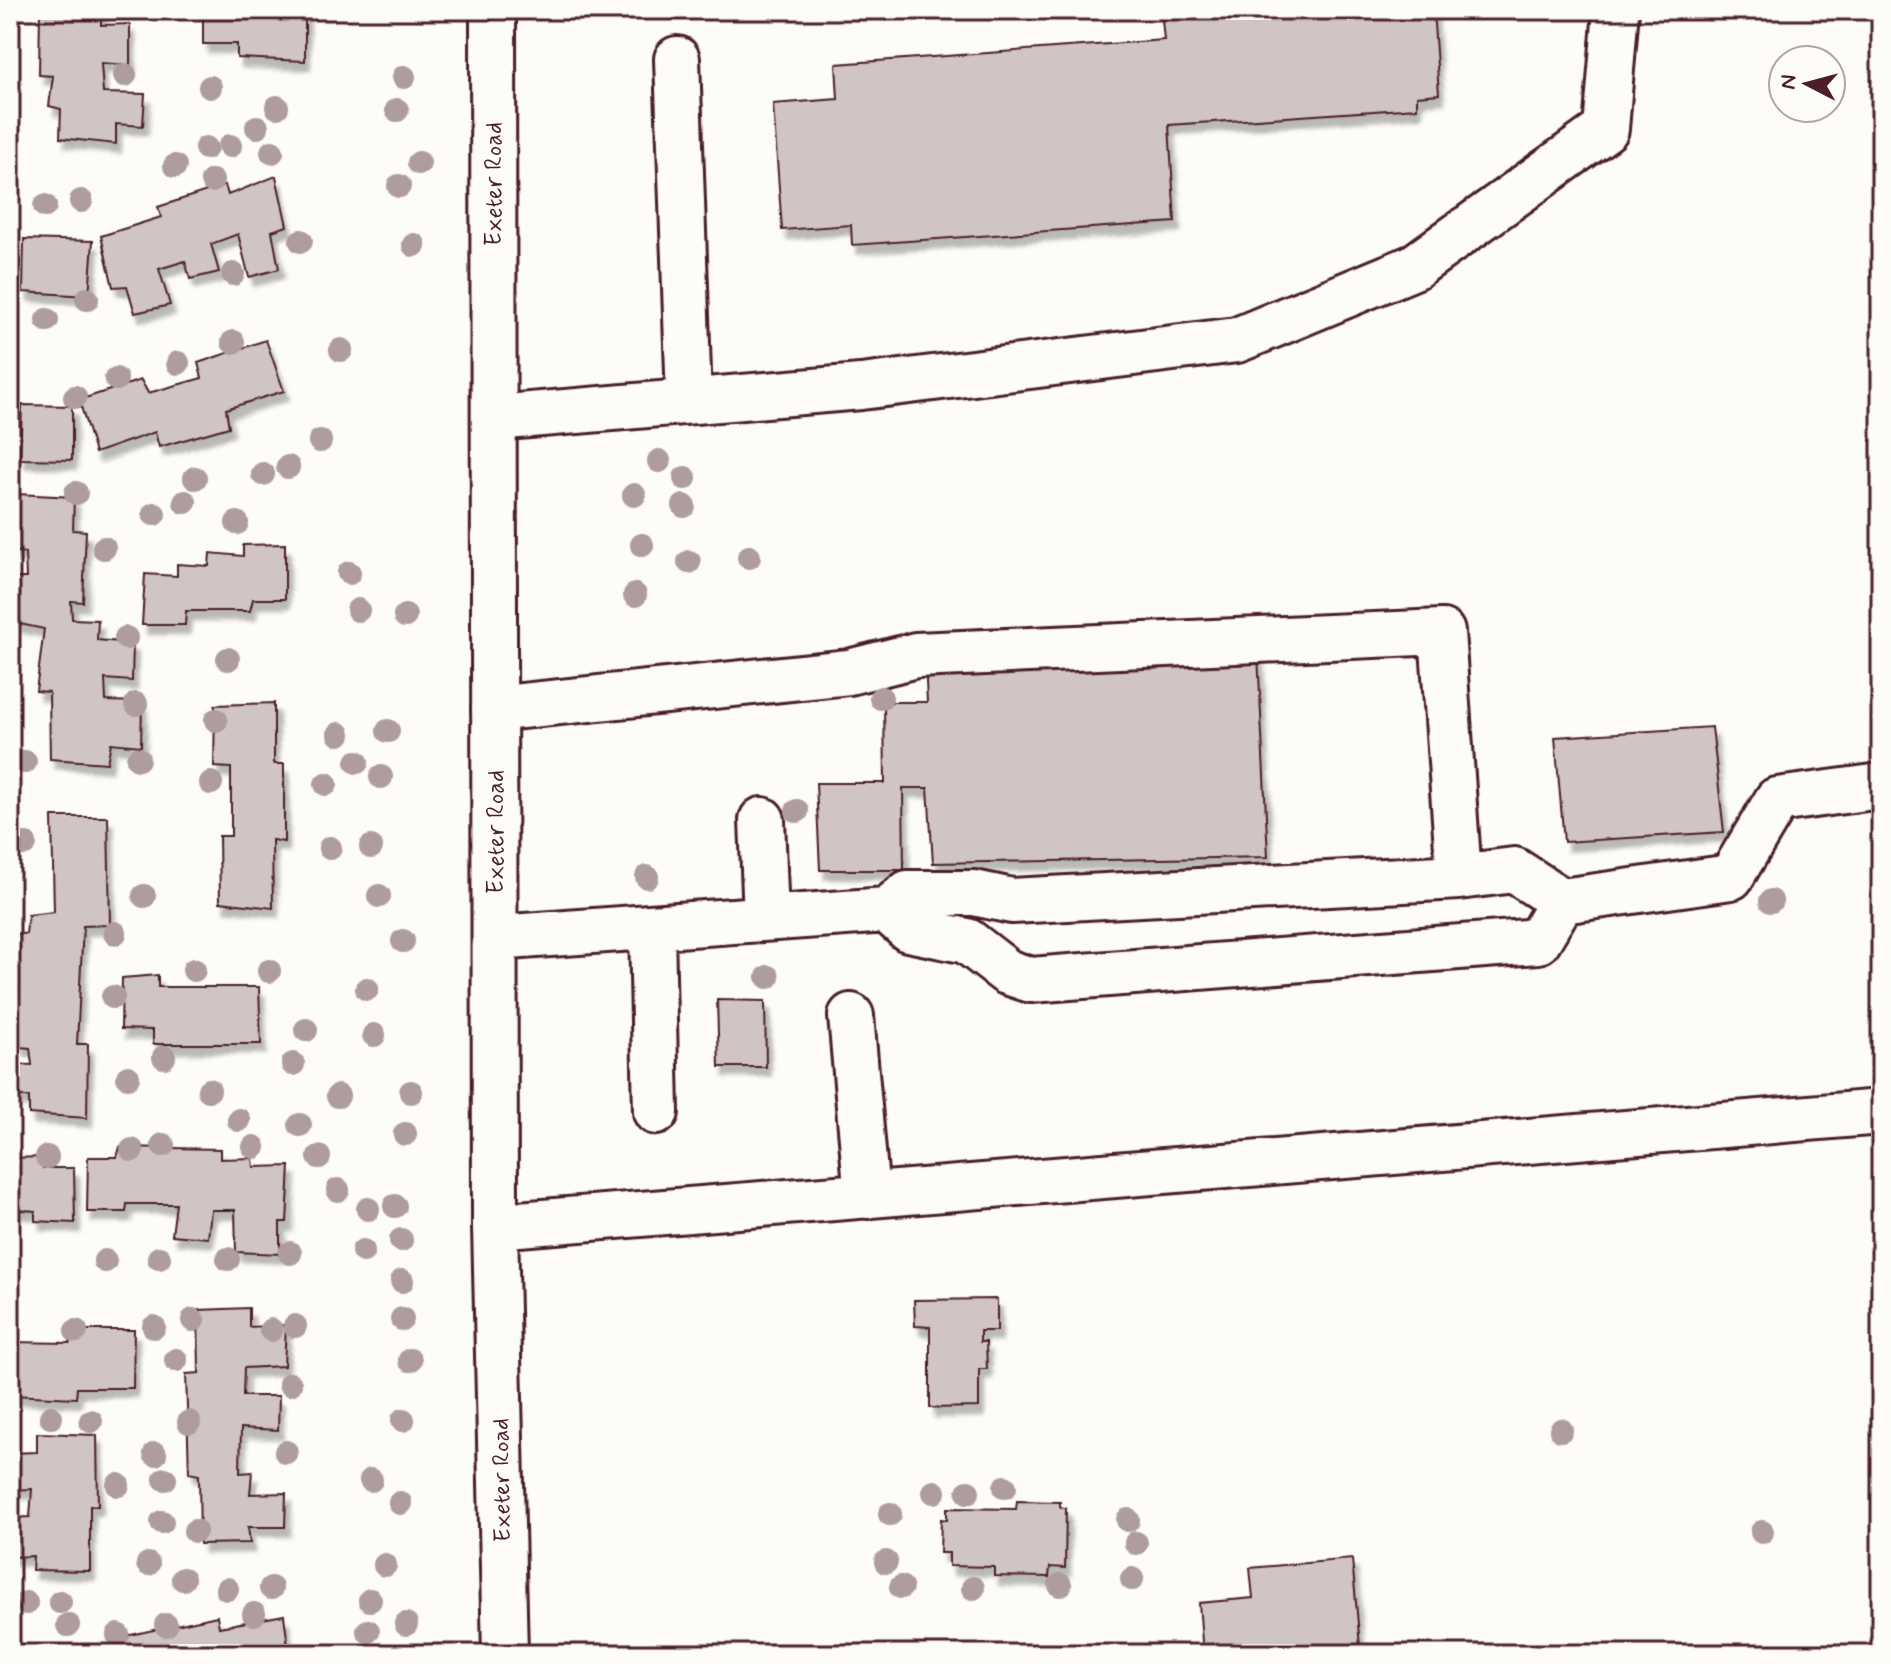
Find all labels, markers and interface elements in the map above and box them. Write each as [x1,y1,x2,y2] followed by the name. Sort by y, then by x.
[1767,44,1847,124] north arrow
[1774,73,1804,91] text: N
[479,122,510,246] street label: Exeter Road
[481,770,512,894] street label: Exeter Road
[486,1418,519,1542] street label: Exeter Road

